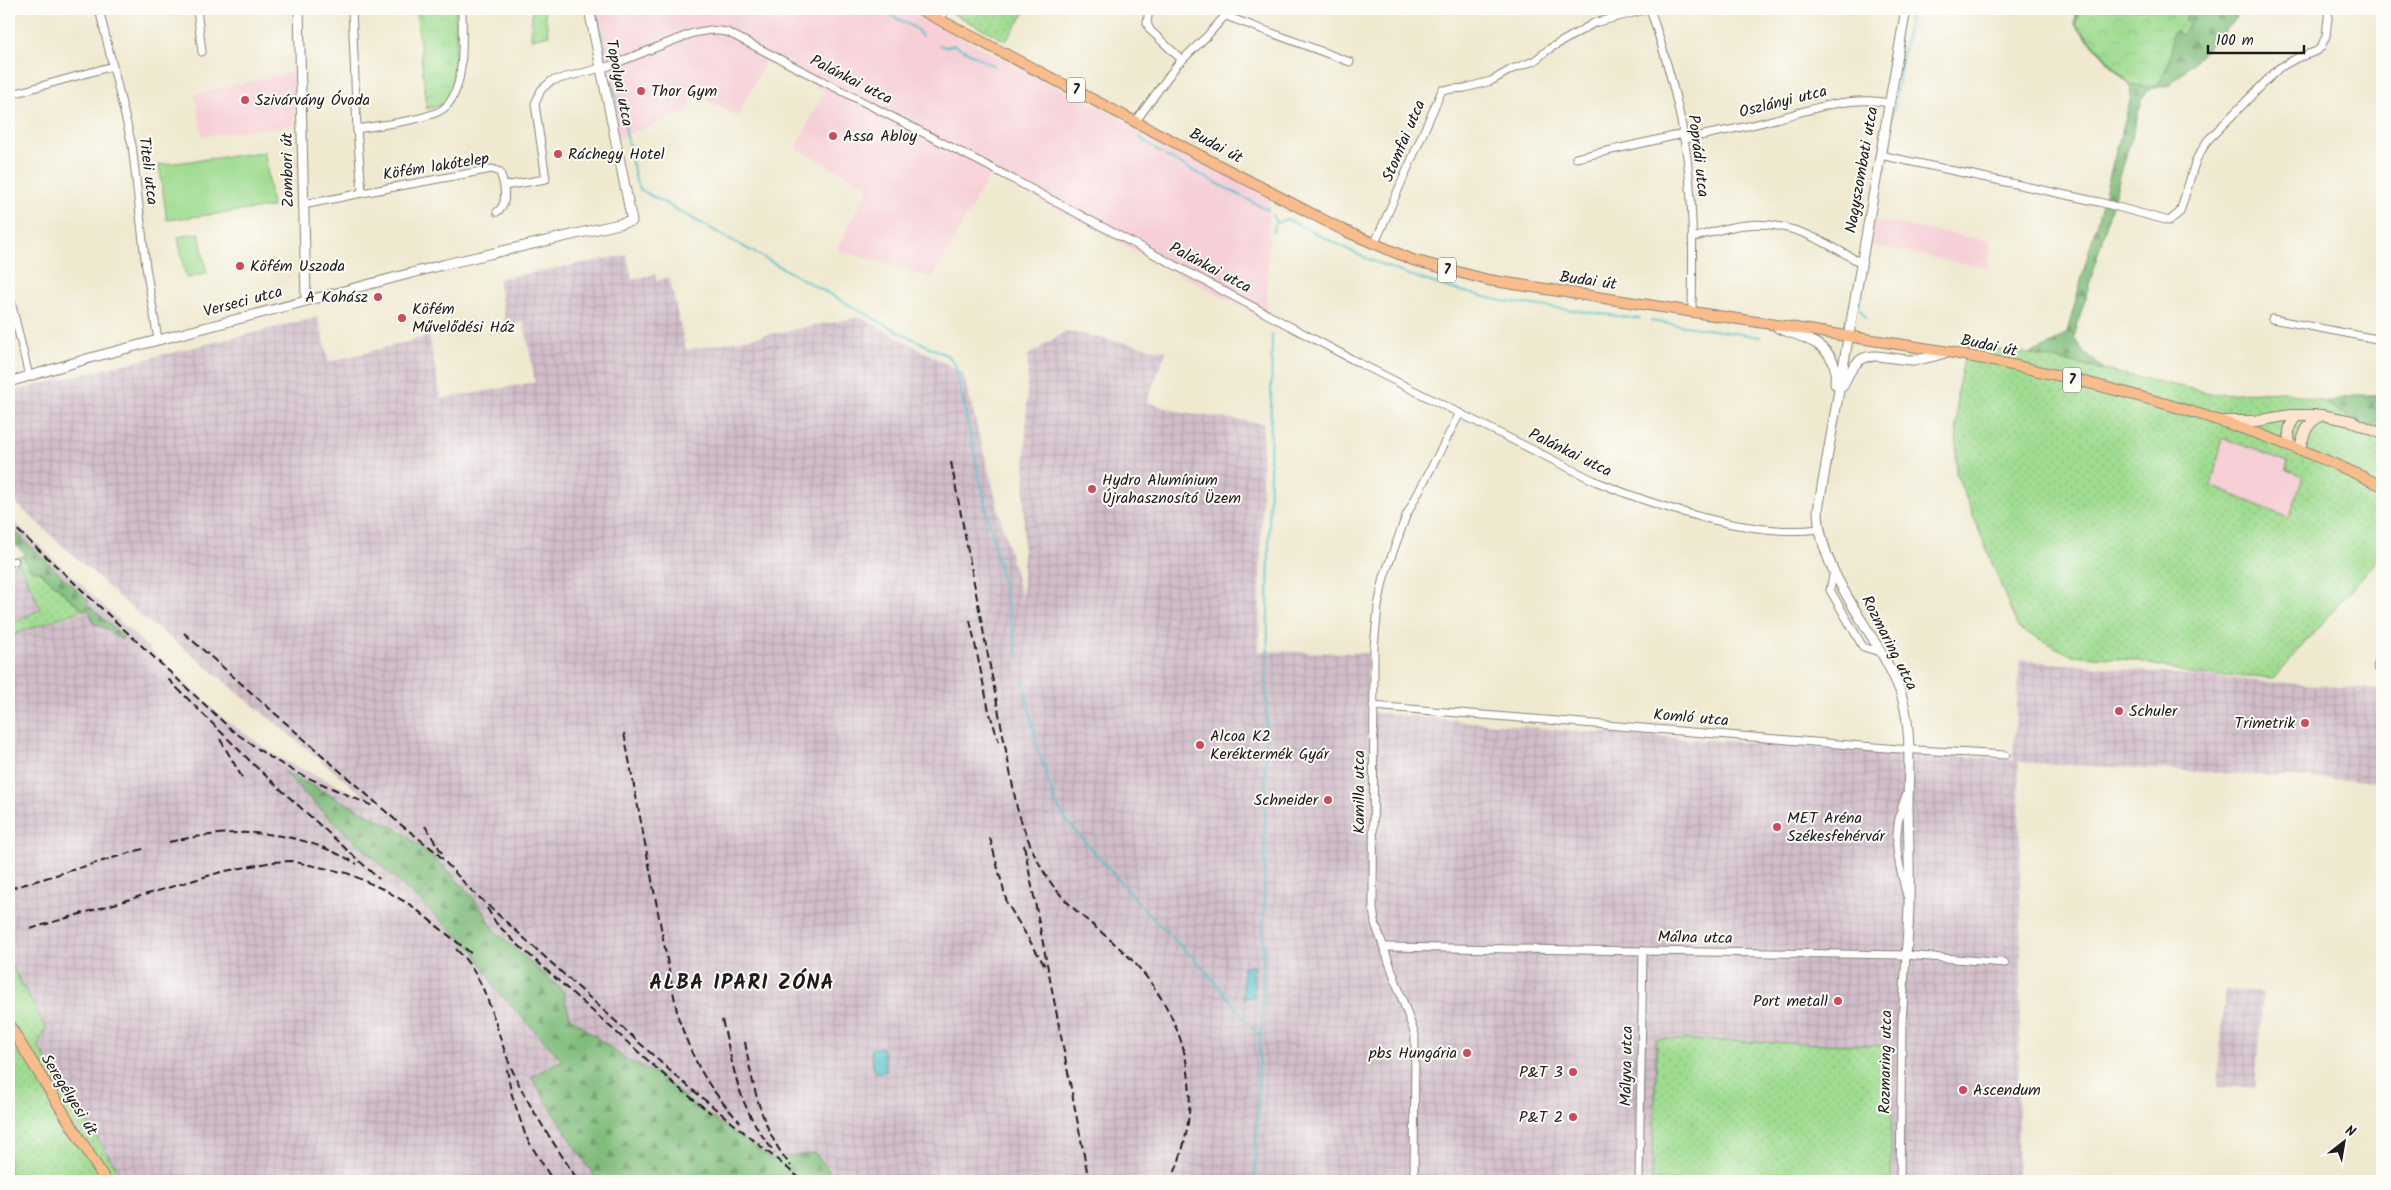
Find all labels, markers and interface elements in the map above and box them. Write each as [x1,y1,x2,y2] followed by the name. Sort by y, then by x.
[2208,22,2305,54] scale bar
[2216,29,2254,53] text: 100 m
[598,37,640,129] street label: Topolyai utca
[805,48,897,112] street label: Palánkai utca
[1067,78,1085,102] road number: 7
[651,79,717,104] place label: Thor Gym
[1736,79,1830,125] street label: Oszlányi utca
[635,85,647,97] marker: Thor Gym
[255,88,370,113] place label: Szivárvány Óvoda
[239,94,251,106] marker: Szivárvány Óvoda
[1376,96,1432,186] street label: Stomfai utca
[1839,105,1885,235] street label: Nagyszombati utca
[1681,113,1715,199] street label: Poprádi utca
[1185,121,1248,171] street label: Budai út
[843,124,918,149] place label: Assa Abloy
[827,130,839,142] marker: Assa Abloy
[275,132,301,208] street label: Zombori út
[131,136,165,206] street label: Titeli utca
[568,142,665,167] place label: Ráchegy Hotel
[381,146,491,188] street label: Köfém lakótelep
[552,148,564,160] marker: Ráchegy Hotel
[1164,236,1256,300] street label: Palánkai utca
[250,254,345,279] place label: Köfém Uszoda
[1438,258,1456,282] road number: 7
[234,260,246,272] marker: Köfém Uszoda
[1558,265,1619,297] street label: Budai út
[201,279,285,325] street label: Verseci utca
[305,285,368,310] place label: A Kohász
[372,291,384,303] marker: A Kohász
[412,297,515,340] place label: Köfém Művelődési Ház
[396,312,408,324] marker: Köfém Művelődési Ház
[1958,328,2020,364] street label: Budai út
[2063,368,2081,392] road number: 7
[1524,422,1616,484] street label: Palánkai utca
[1102,468,1241,511] place label: Hydro Alumínium Újrahasznosító Üzem
[1086,483,1098,495] marker: Hydro Alumínium Újrahasznosító Üzem
[1854,591,1924,695] street label: Rozmaring utca
[2129,699,2179,724] place label: Schuler
[1652,702,1730,734] street label: Komló utca
[2113,705,2125,717] marker: Schuler
[2235,711,2295,736] place label: Trimetrik
[2299,717,2311,729] marker: Trimetrik
[1210,724,1331,767] place label: Alcoa K2 Keréktermék Gyár
[1194,739,1206,751] marker: Alcoa K2 Keréktermék Gyár
[1347,750,1372,834] street label: Kamilla utca
[1254,788,1320,813] place label: Schneider
[1322,794,1334,806] marker: Schneider
[1787,806,1886,849] place label: MET Aréna Székesfehérvár
[1771,821,1783,833] marker: MET Aréna Székesfehérvár
[1657,925,1733,951] street label: Málna utca
[649,967,835,1000] district label: ALBA IPARI ZÓNA
[1753,989,1828,1014] place label: Port metall
[1832,995,1844,1007] marker: Port metall
[1873,1010,1899,1114] street label: Rozmaring utca
[1614,1025,1640,1107] street label: Mályva utca
[1368,1041,1457,1066] place label: pbs Hungária
[1461,1047,1473,1059] marker: pbs Hungária
[34,1049,104,1141] street label: Seregélyesi út
[1519,1060,1563,1085] place label: P&T 3
[1567,1066,1579,1078] marker: P&T 3
[1973,1078,2041,1103] place label: Ascendum
[1957,1084,1969,1096] marker: Ascendum
[1519,1105,1563,1130] place label: P&T 2
[1567,1111,1579,1123] marker: P&T 2
[2318,1118,2368,1168] north arrow
[2341,1120,2360,1144] text: N

